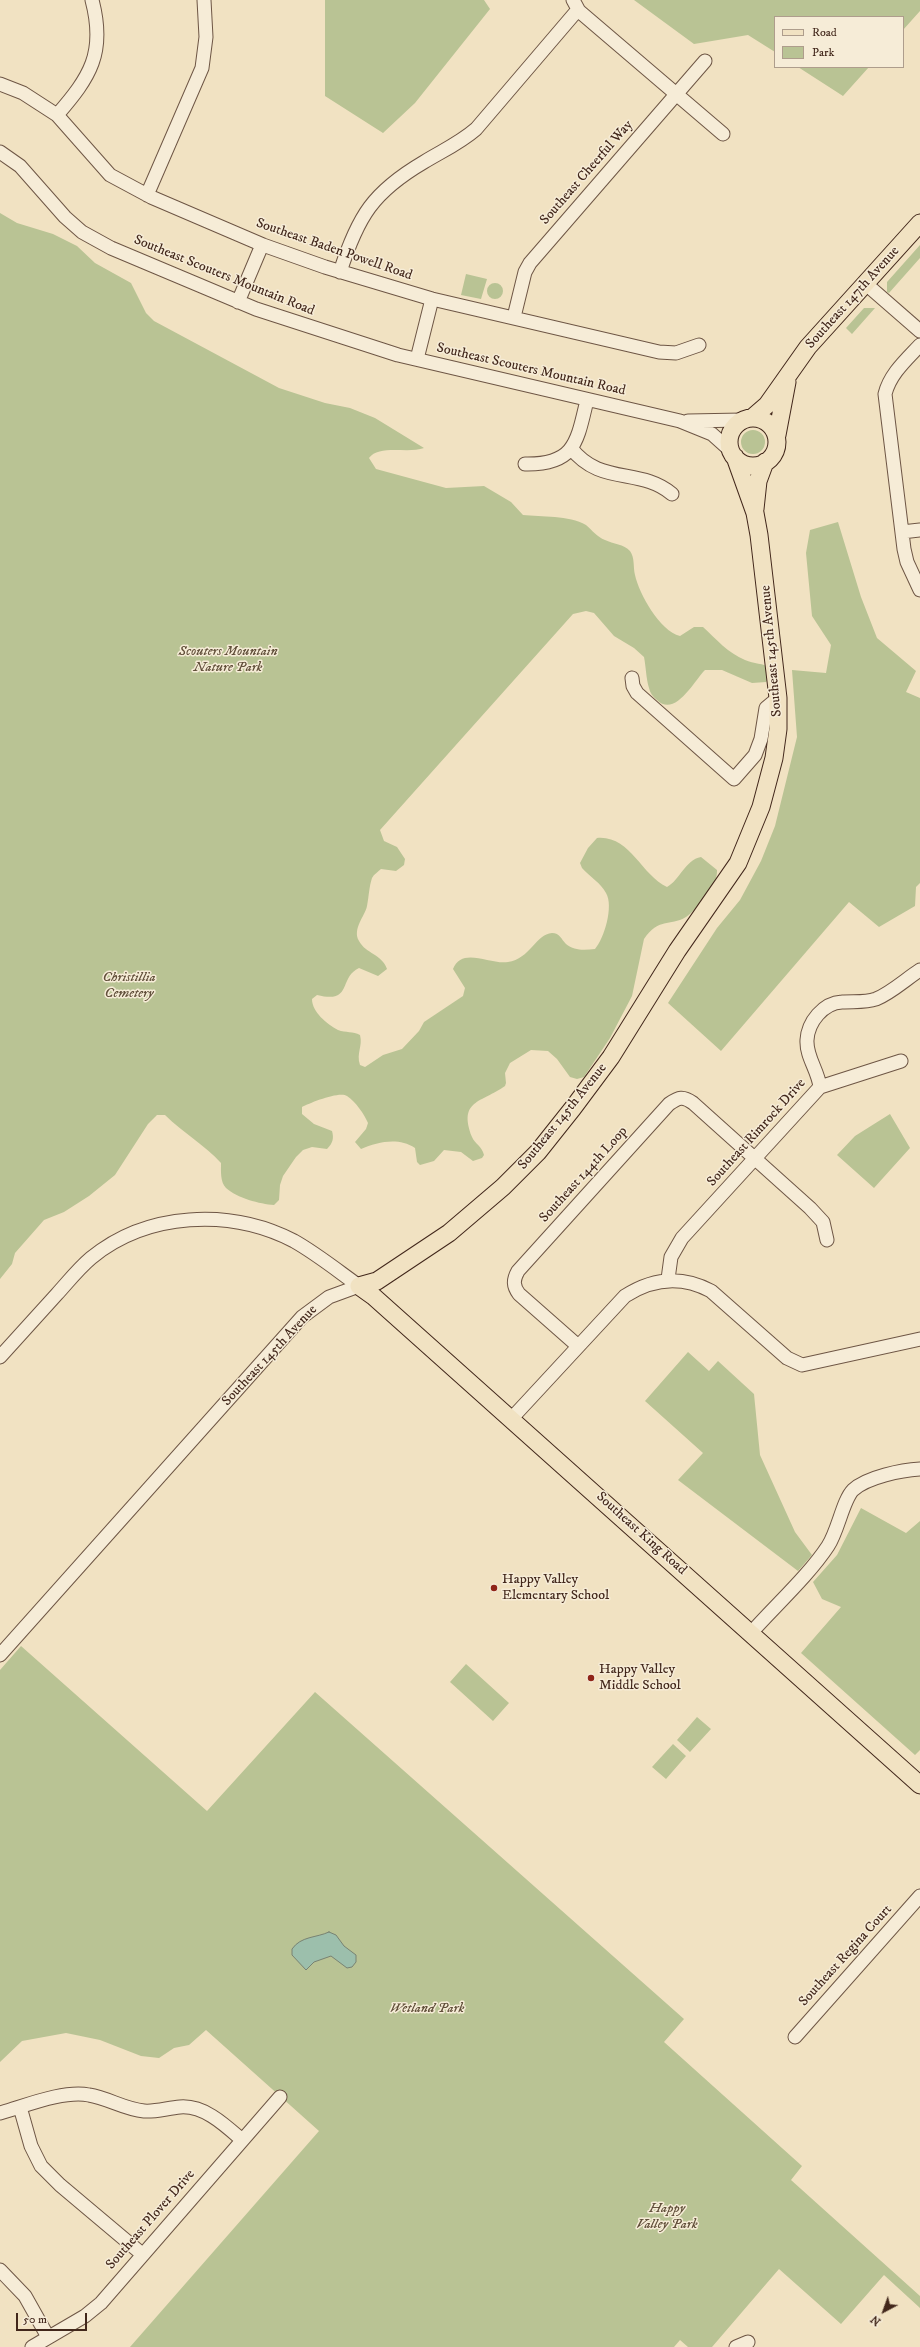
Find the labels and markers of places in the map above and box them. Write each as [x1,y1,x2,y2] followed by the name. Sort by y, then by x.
[502,1572,609,1604] place label: Happy Valley Elementary School
[489,1583,499,1593] marker: Happy Valley Elementary School
[599,1662,681,1694] place label: Happy Valley Middle School
[586,1673,596,1683] marker: Happy Valley Middle School

